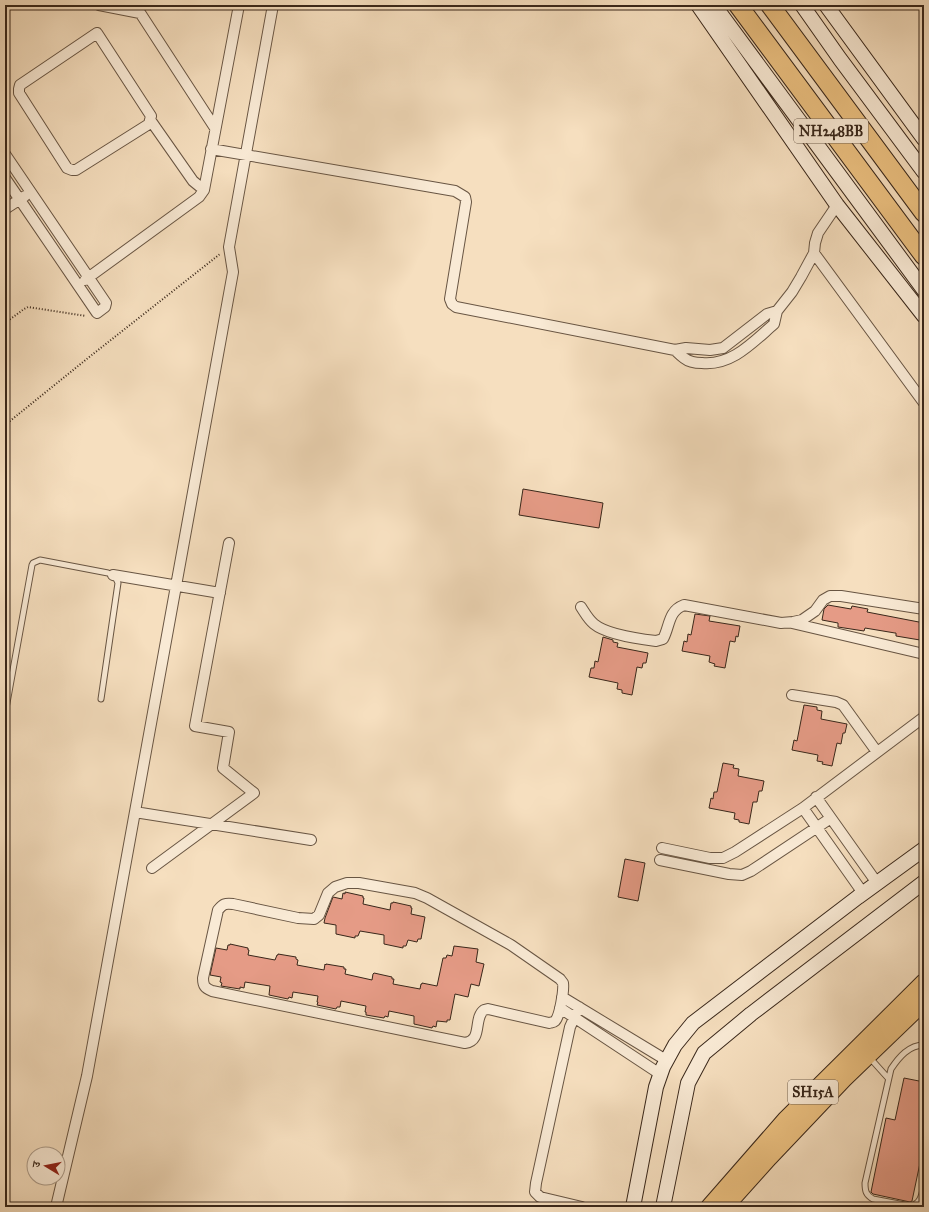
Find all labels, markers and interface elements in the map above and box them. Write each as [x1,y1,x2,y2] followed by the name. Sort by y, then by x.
[794,119,868,143] road number: NH248BB
[788,1080,838,1104] road number: SH15A
[26,1146,66,1186] north arrow
[30,1159,44,1169] text: उ

